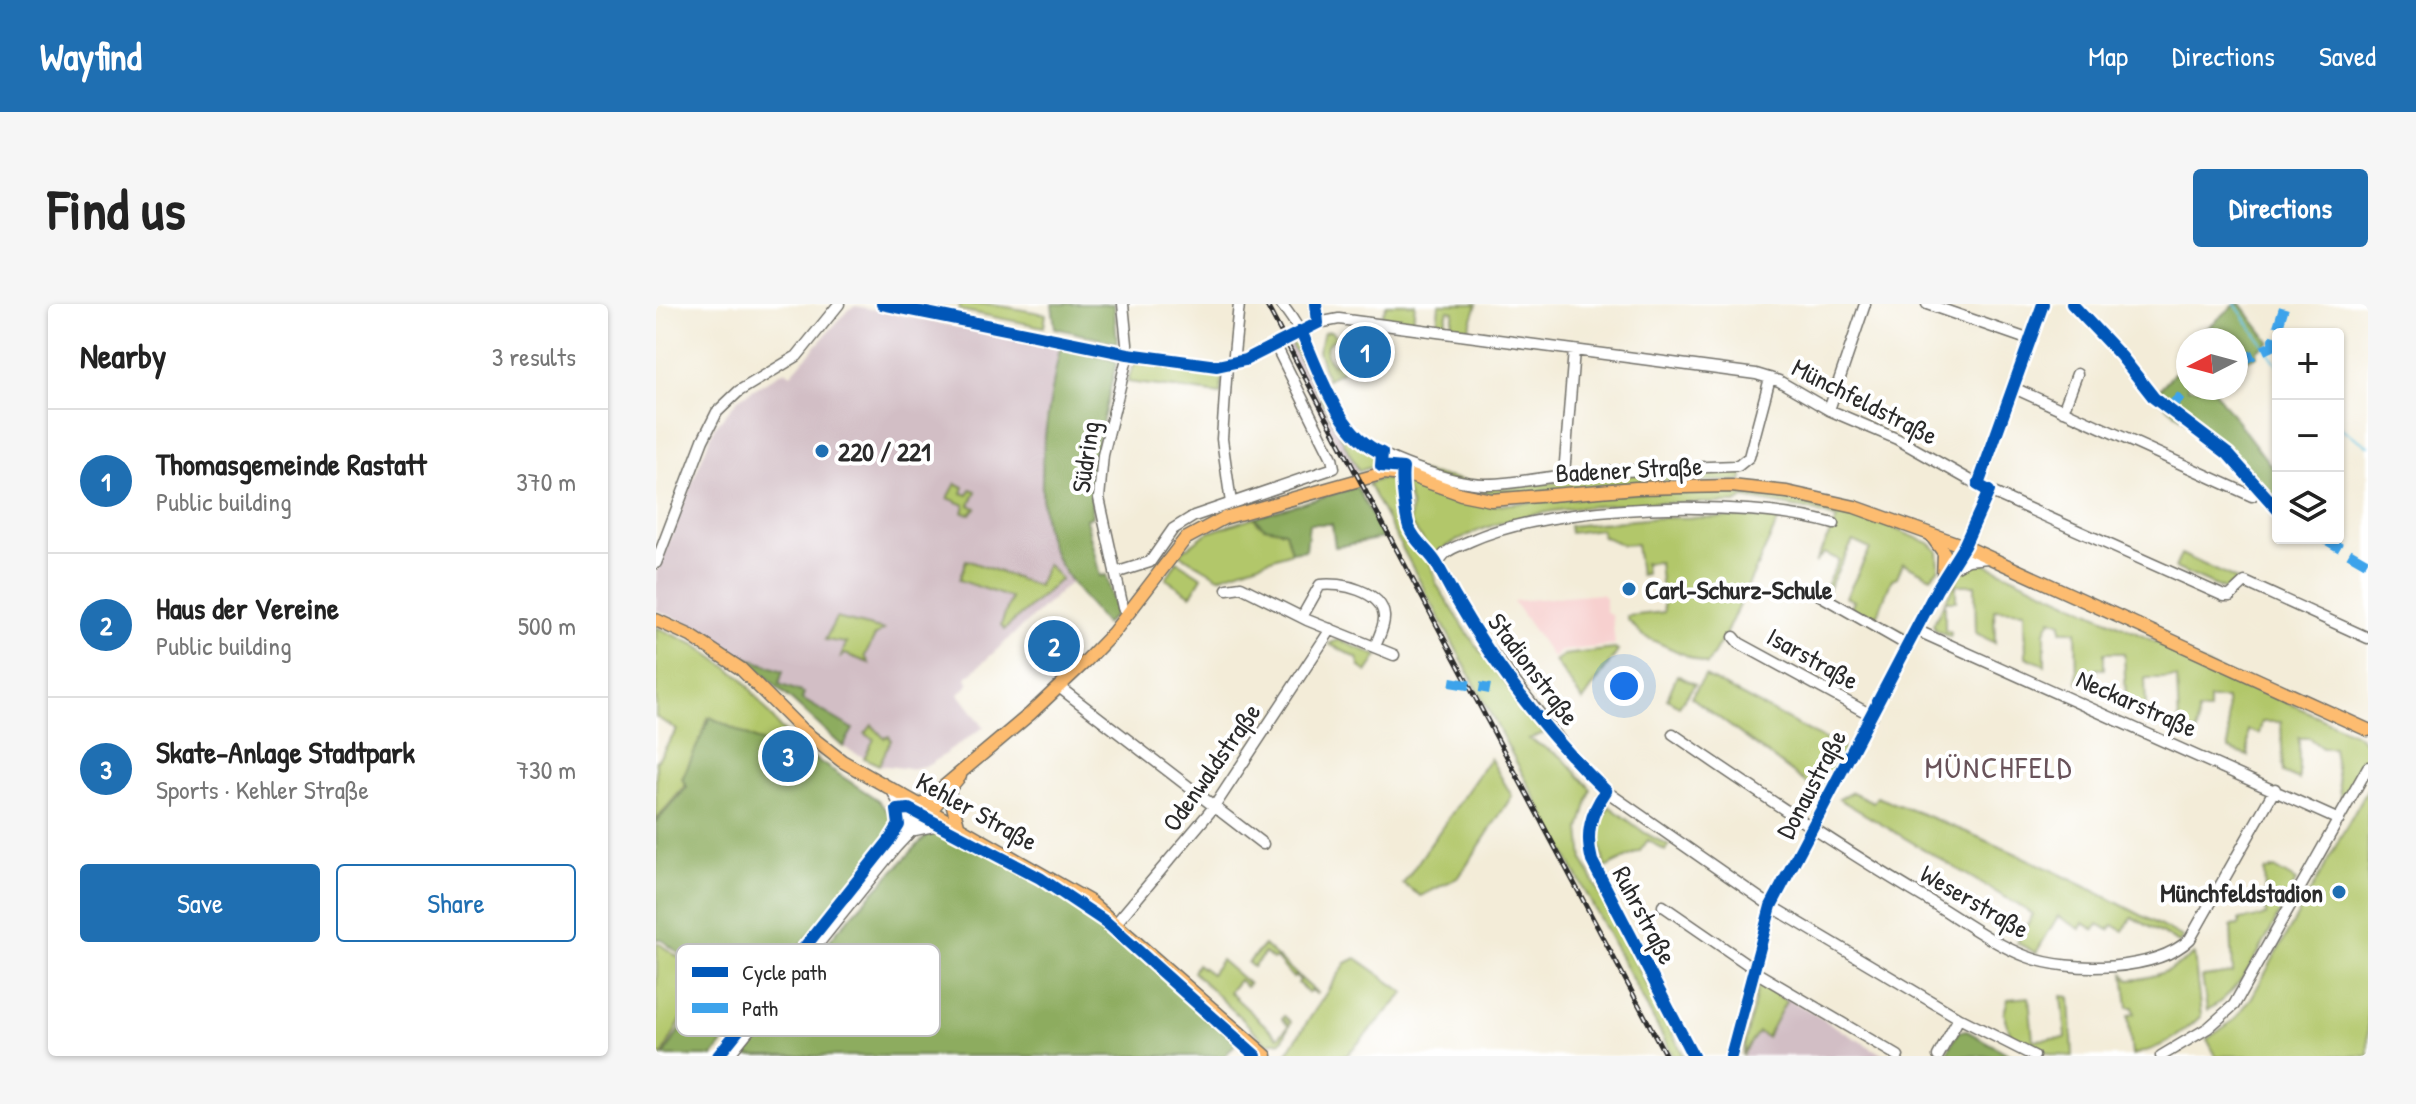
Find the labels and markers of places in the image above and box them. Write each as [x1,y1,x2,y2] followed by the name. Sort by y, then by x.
[1339,322,1391,382] pin: 1
[838,434,931,469] place label: 220 / 221
[813,442,831,460] marker: 220 / 221
[1645,572,1833,607] place label: Carl-Schurz-Schule
[1620,580,1638,598] marker: Carl-Schurz-Schule
[1028,616,1080,676] pin: 2
[762,726,814,786] pin: 3
[2160,875,2323,910] place label: Münchfeldstadion
[2330,883,2348,901] marker: Münchfeldstadion

